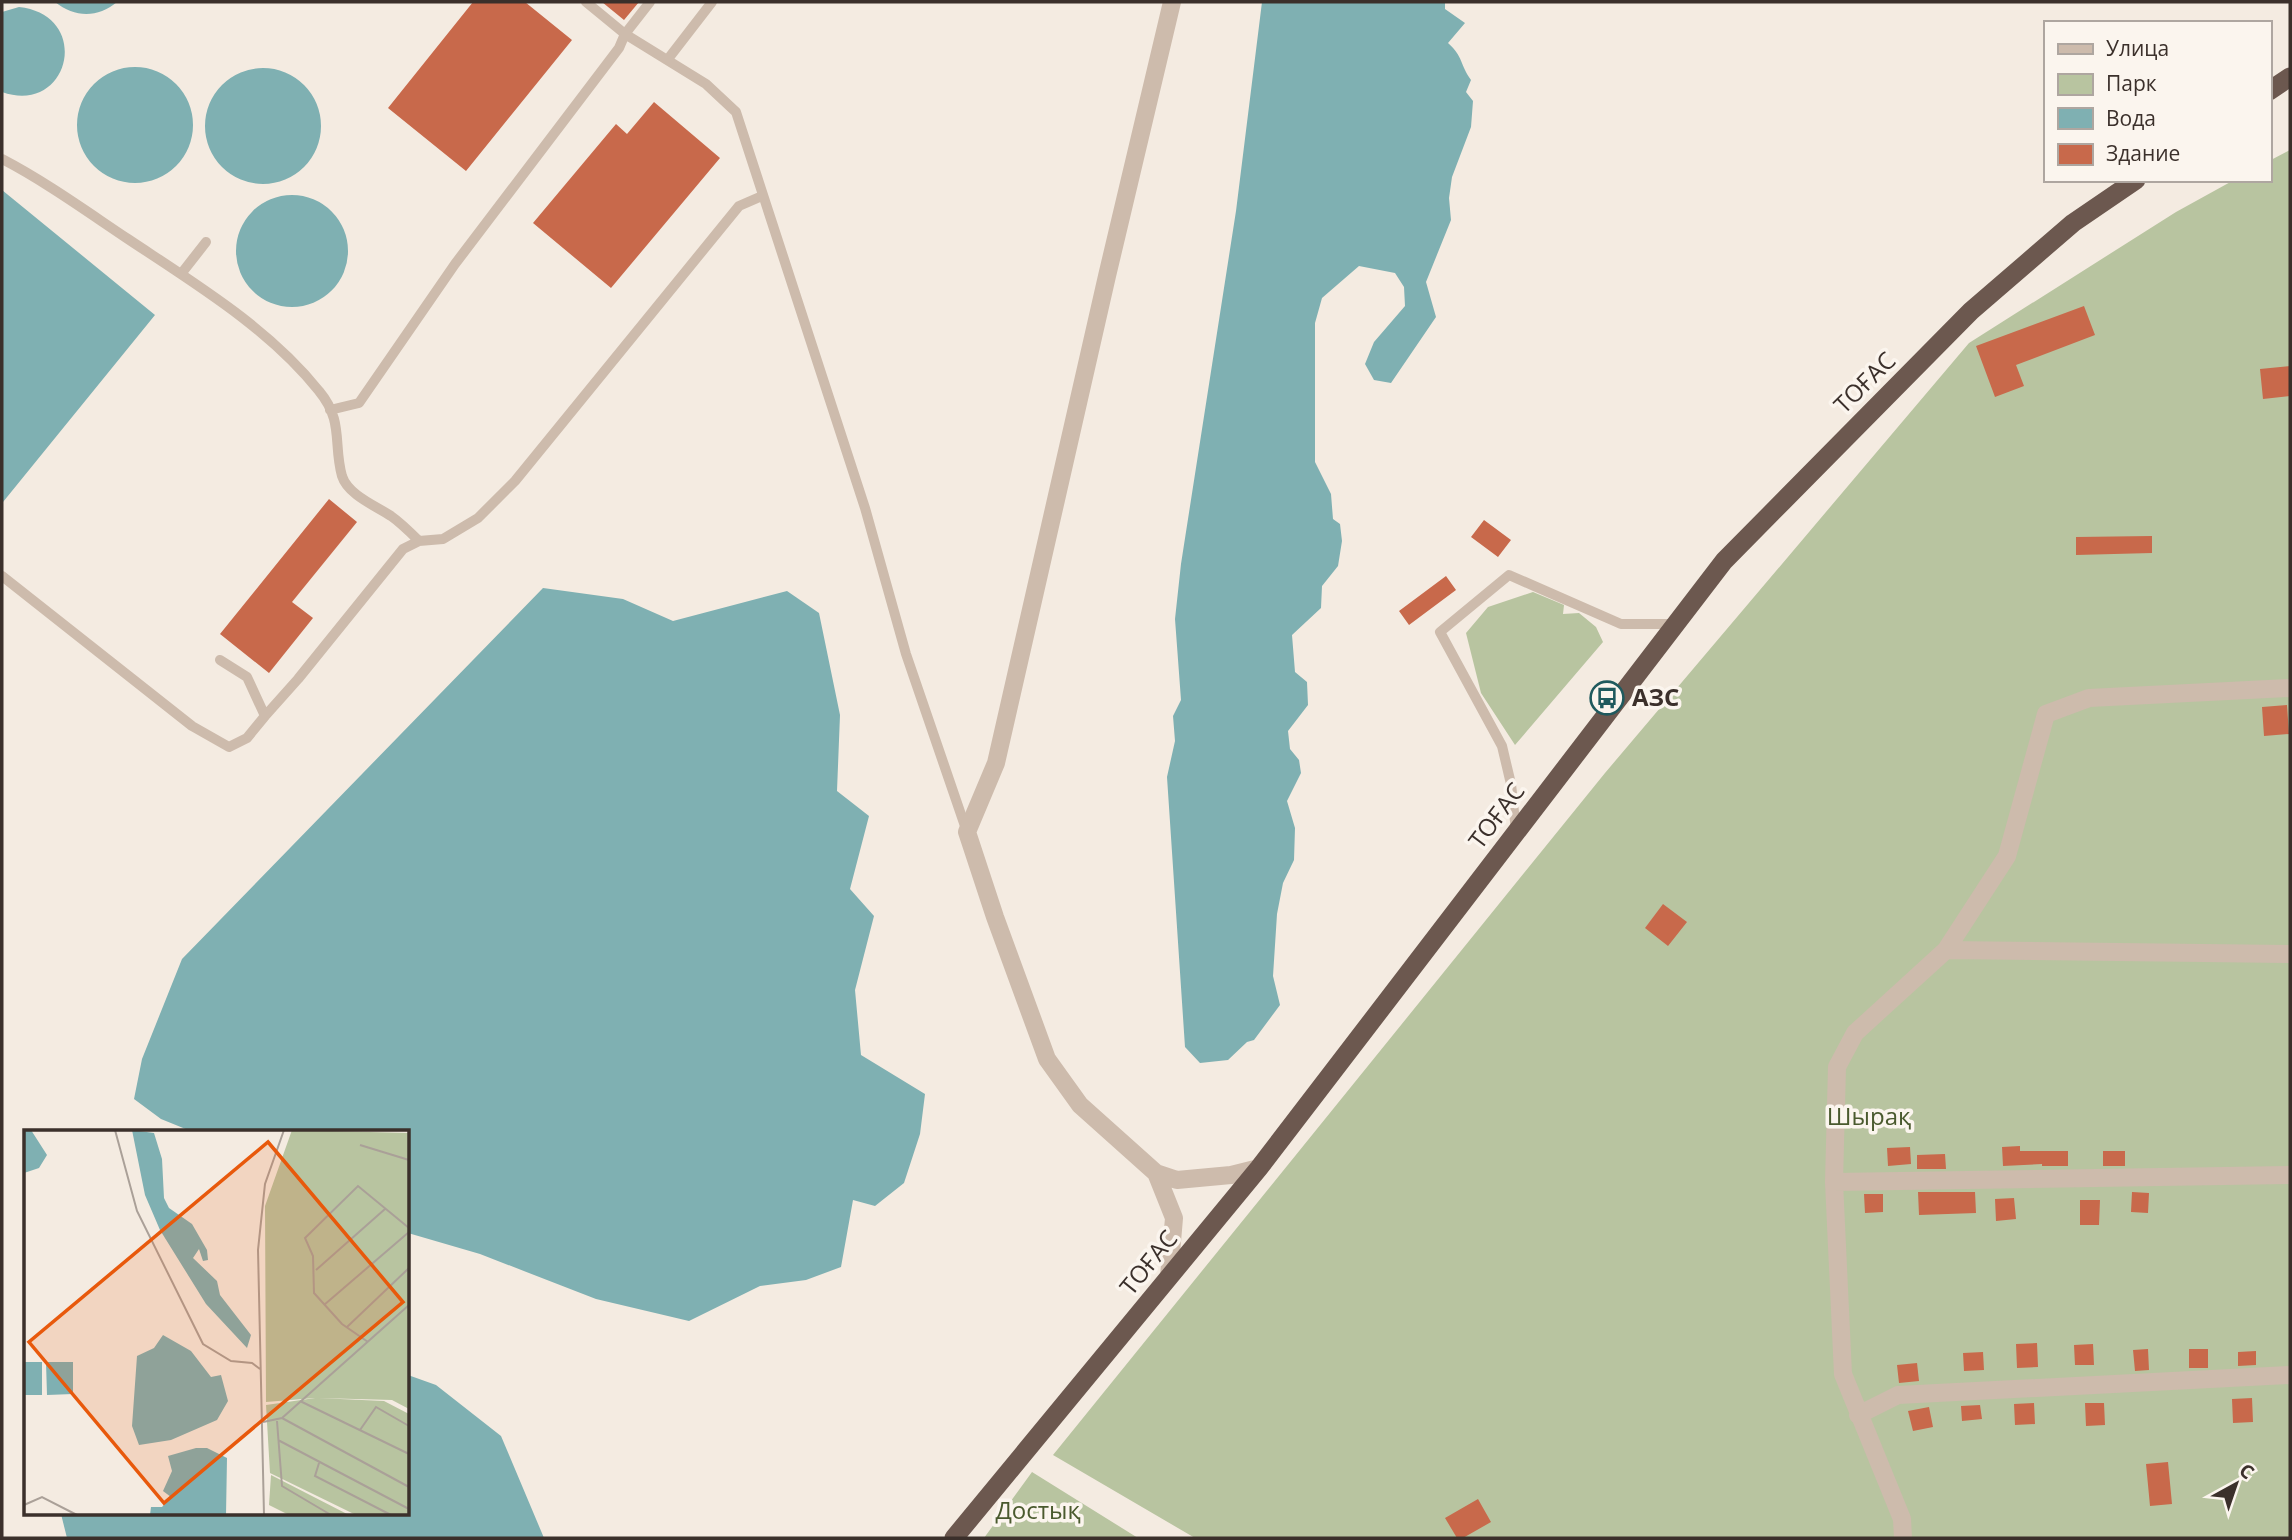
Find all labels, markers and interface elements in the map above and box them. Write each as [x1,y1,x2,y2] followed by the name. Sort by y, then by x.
[2044,21,2271,182] legend
[2106,34,2169,62] text: Улица
[2106,69,2157,97] text: Парк
[2106,104,2156,132] text: Вода
[2106,139,2180,167] text: Здание
[1826,344,1902,420] street label: ТОҒАС
[1588,679,1626,717] bus stop icon: АЗС
[1632,680,1679,713] place label: АЗС
[1460,775,1531,855] street label: ТОҒАС
[1827,1099,1911,1132] park label: Шырақ
[24,1130,410,1516] inset map
[1111,1223,1184,1301] street label: ТОҒАС
[2201,1449,2271,1519] north arrow
[2234,1457,2260,1485] text: С
[995,1493,1081,1526] park label: Достық

